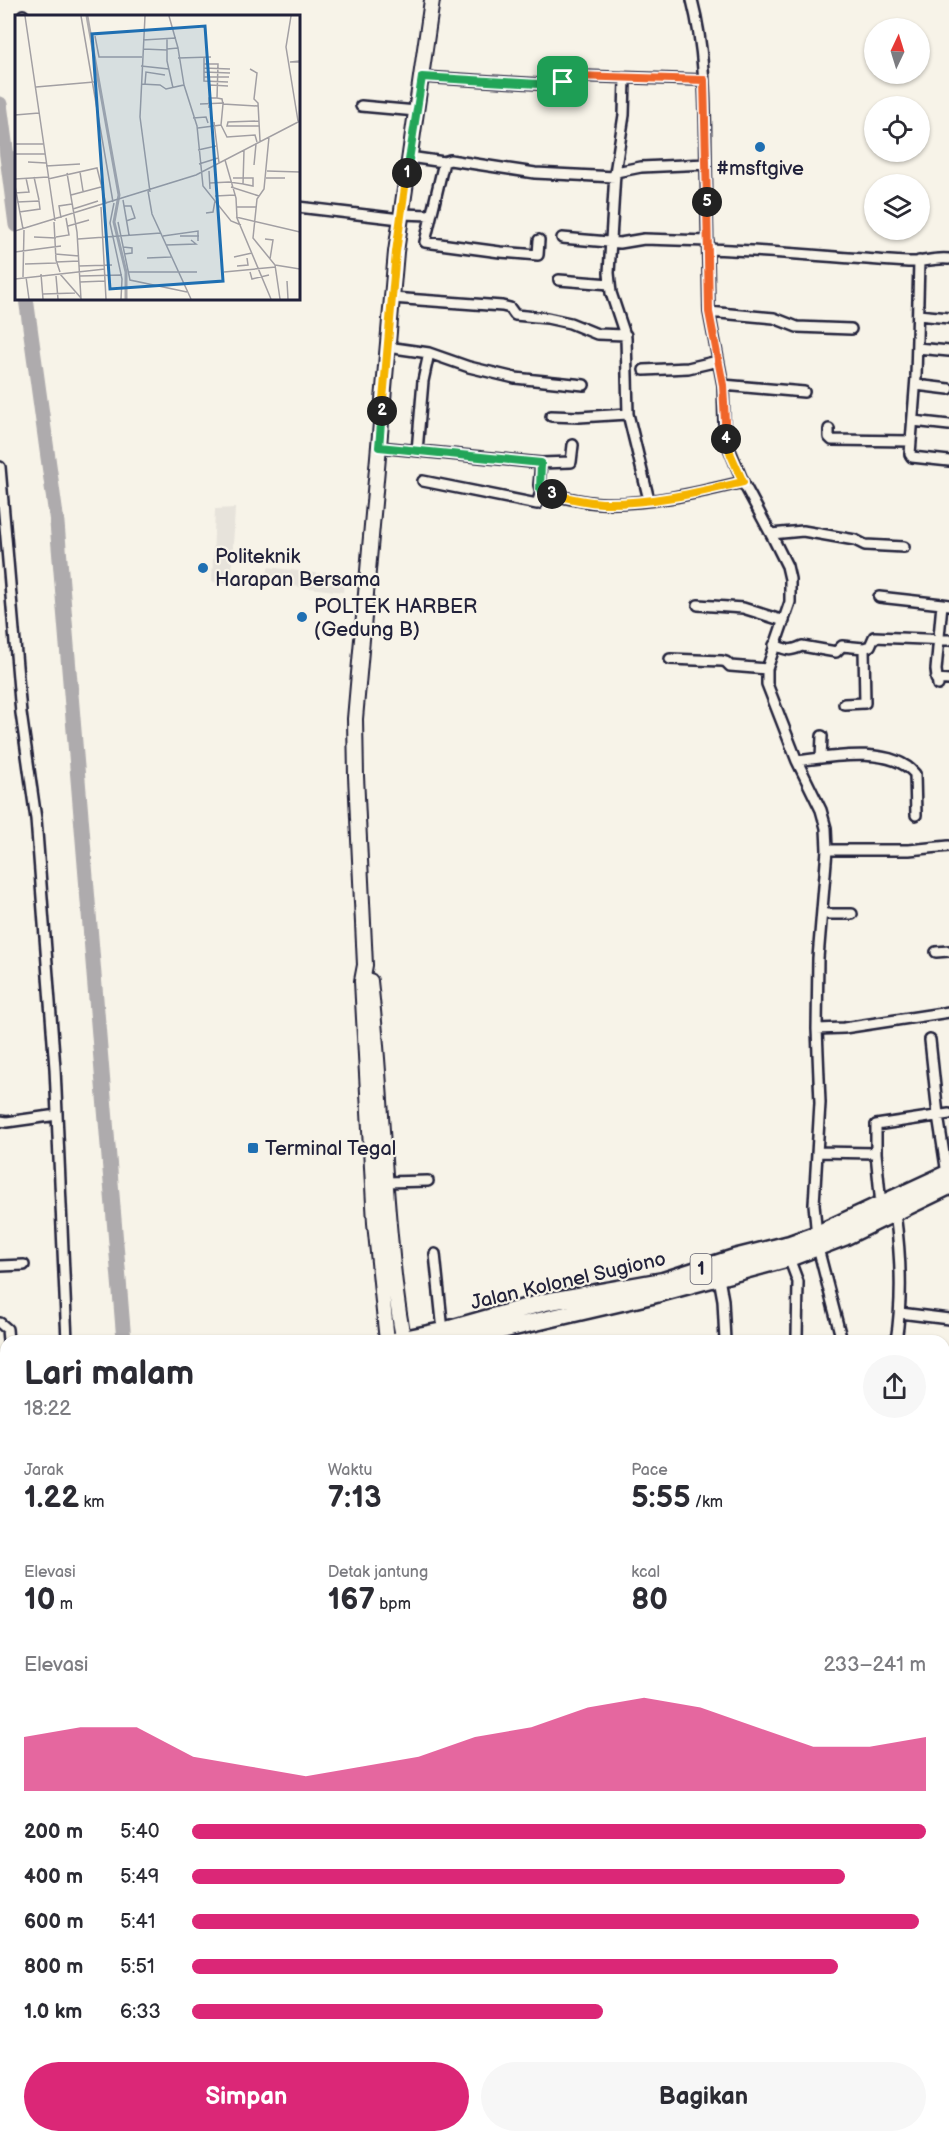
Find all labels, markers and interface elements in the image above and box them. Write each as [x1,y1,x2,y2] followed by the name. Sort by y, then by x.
[15,15,300,300] inset map
[864,18,930,84] north arrow
[864,18,930,240] map controls
[537,56,588,107] pin
[546,65,579,98] icon: arrive
[864,96,930,162] button: locate
[753,140,767,154] marker: #msftgive
[716,157,804,181] place label: #msftgive
[392,158,422,188] pin: 1
[404,163,410,182] text: 1
[864,174,930,240] button: layers
[692,187,722,217] pin: 5
[702,192,712,211] text: 5
[367,396,397,426] pin: 2
[377,401,387,420] text: 2
[711,424,741,454] pin: 4
[721,429,731,448] text: 4
[537,479,567,509] pin: 3
[547,484,557,503] text: 3
[215,545,381,592] place label: Politeknik Harapan Bersama
[196,561,210,575] marker: Politeknik Harapan Bersama
[314,595,477,642] place label: POLTEK HARBER (Gedung B)
[295,610,309,624] marker: POLTEK HARBER (Gedung B)
[265,1137,396,1161] place label: Terminal Tegal
[246,1141,260,1155] marker: Terminal Tegal
[468,1247,668,1315] street label: Jalan Kolonel Sugiono
[690,1254,712,1284] road number: 1
[24,1354,194,1394] text: Lari malam
[863,1355,926,1418] button: share
[24,1397,71,1421] text: 18:22
[24,1461,63,1480] text: Jarak
[328,1461,372,1480] text: Waktu
[631,1461,668,1480] text: Pace
[24,1480,79,1516] text: 1.22
[328,1480,382,1516] text: 7:13
[631,1480,690,1516] text: 5:55
[79,1493,105,1512] text: km
[690,1493,723,1512] text: /km
[24,1563,76,1582] text: Elevasi
[328,1563,428,1582] text: Detak jantung
[631,1563,660,1582] text: kcal
[24,1582,55,1618] text: 10
[328,1582,375,1618] text: 167
[631,1582,668,1618] text: 80
[55,1595,73,1614] text: m
[375,1595,411,1614] text: bpm
[24,1653,89,1677] text: Elevasi
[823,1653,926,1677] text: 233–241 m
[24,1820,83,1844] text: 200 m
[120,1820,159,1844] text: 5:40
[24,1865,83,1889] text: 400 m
[120,1865,159,1889] text: 5:49
[24,1910,84,1934] text: 600 m
[120,1910,155,1934] text: 5:41
[24,1955,83,1979] text: 800 m
[120,1955,155,1979] text: 5:51
[24,2000,82,2024] text: 1.0 km
[120,2000,161,2024] text: 6:33
[24,2062,469,2131] button: Simpan
[481,2062,926,2131] button: Bagikan

